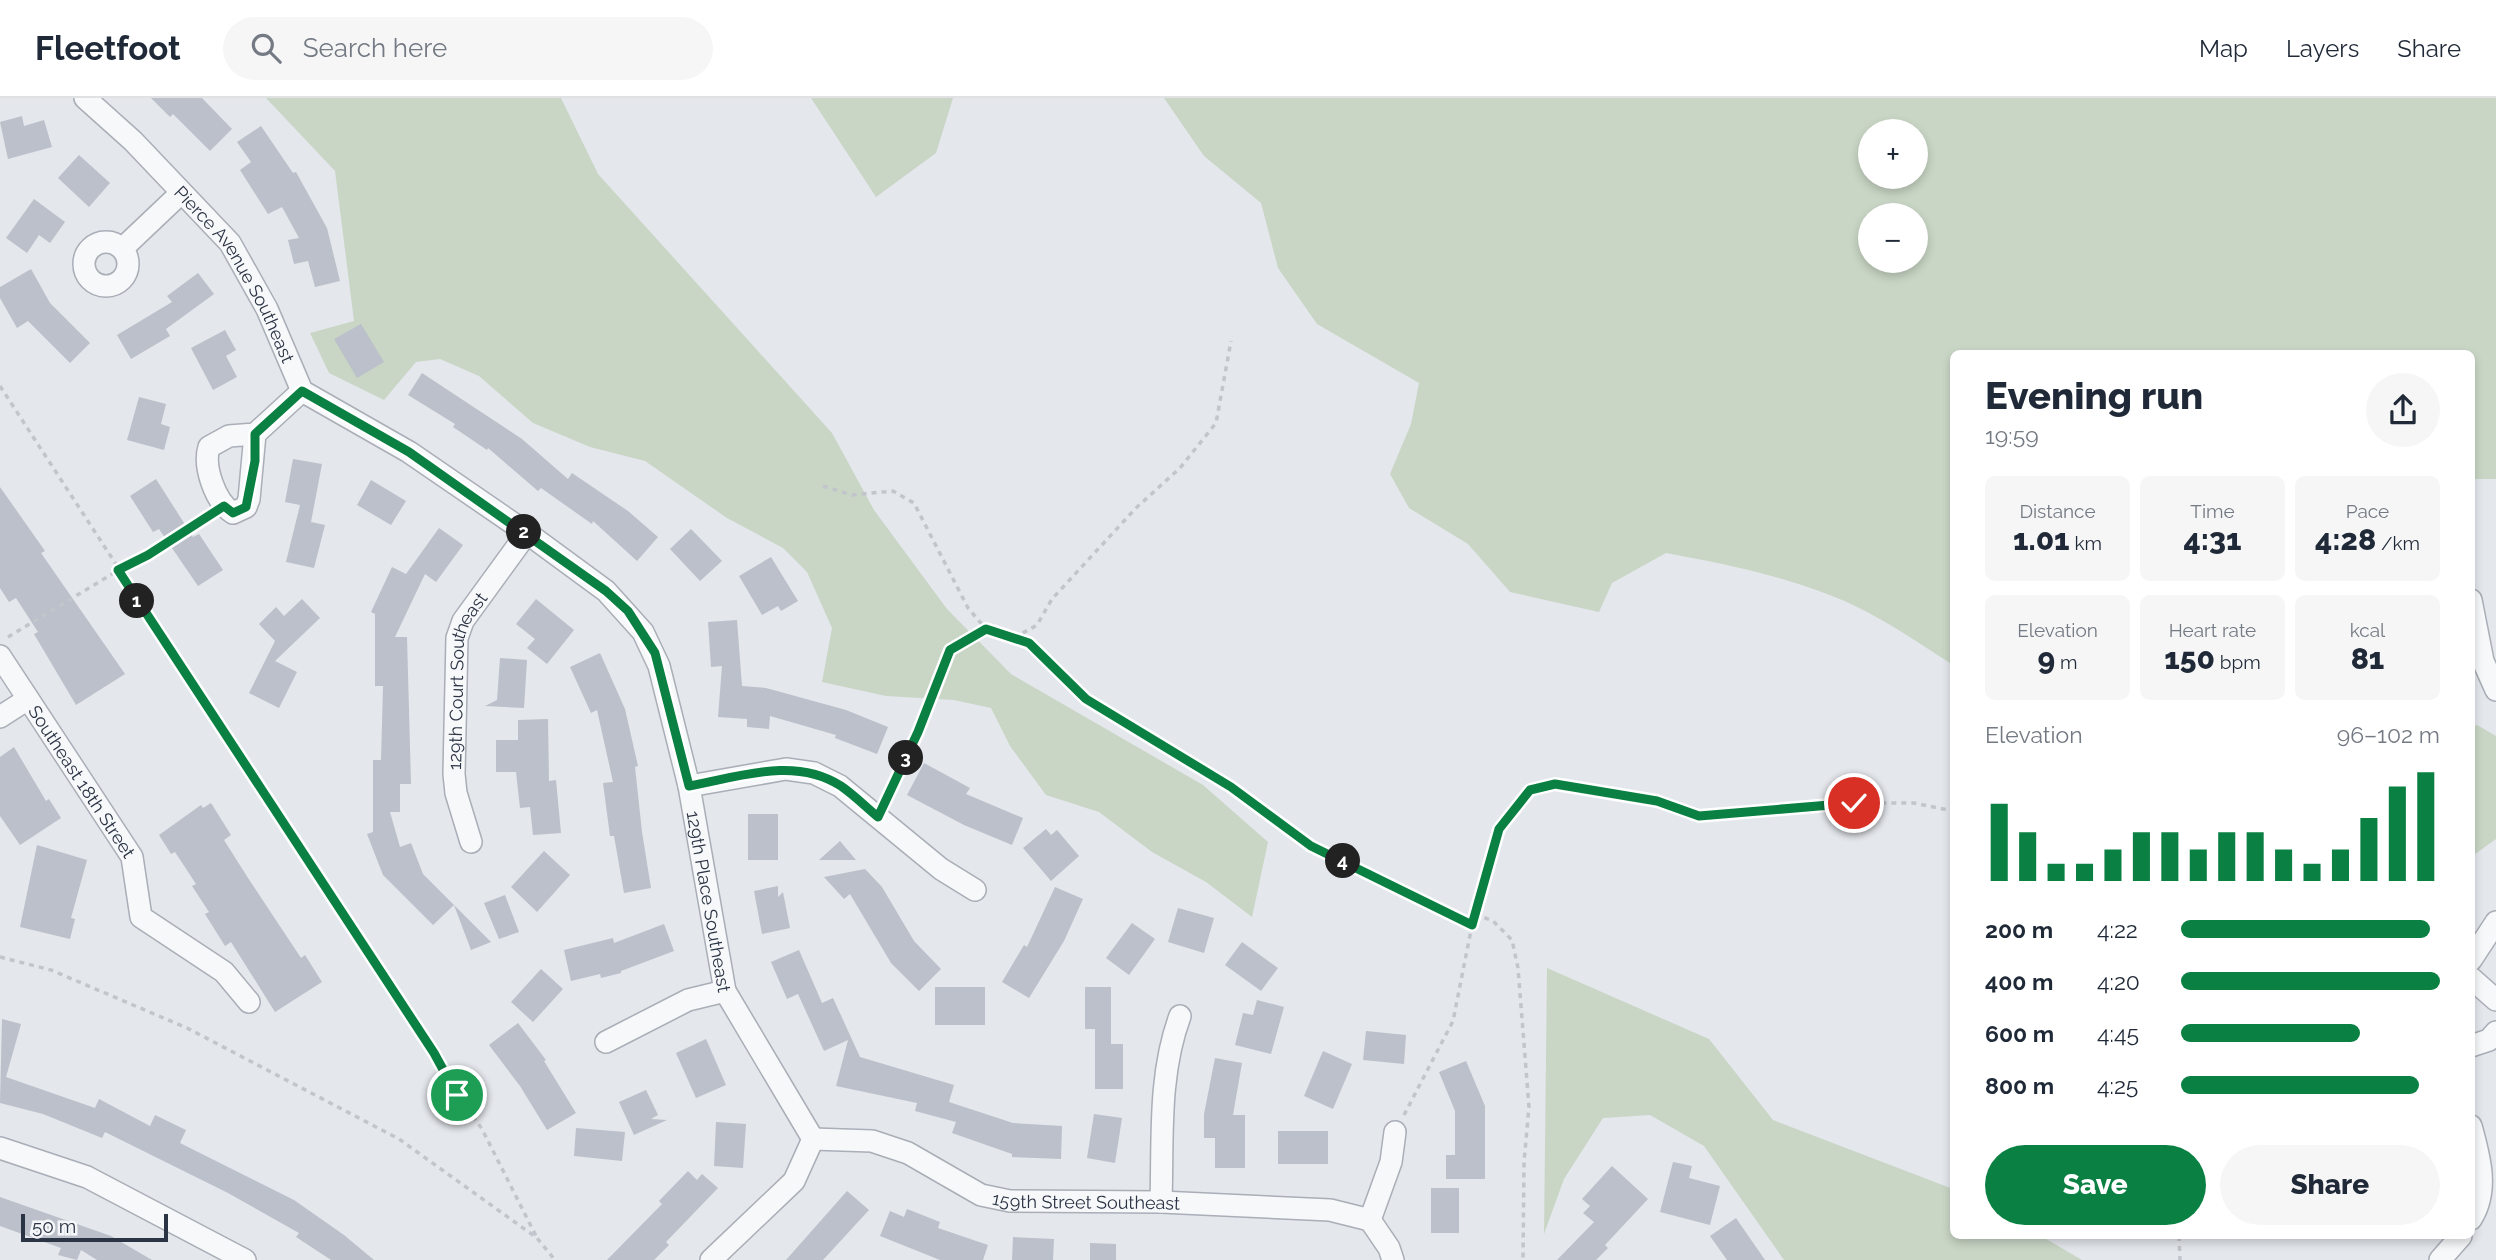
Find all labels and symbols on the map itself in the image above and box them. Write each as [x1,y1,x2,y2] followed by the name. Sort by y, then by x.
[171,181,299,366] street label: Pierce Avenue Southeast
[506,514,542,550] pin: 2
[120,584,154,618] pin: 1
[444,588,491,770] street label: 129th Court Southeast
[25,701,140,862] street label: Southeast 18th Street
[888,740,923,776] pin: 3
[1824,773,1884,833] pin
[683,809,735,994] street label: 129th Place Southeast
[1326,844,1360,878] pin: 4
[427,1065,487,1125] pin
[991,1187,1181,1213] street label: 159th Street Southeast
[21,1211,168,1243] scale bar

